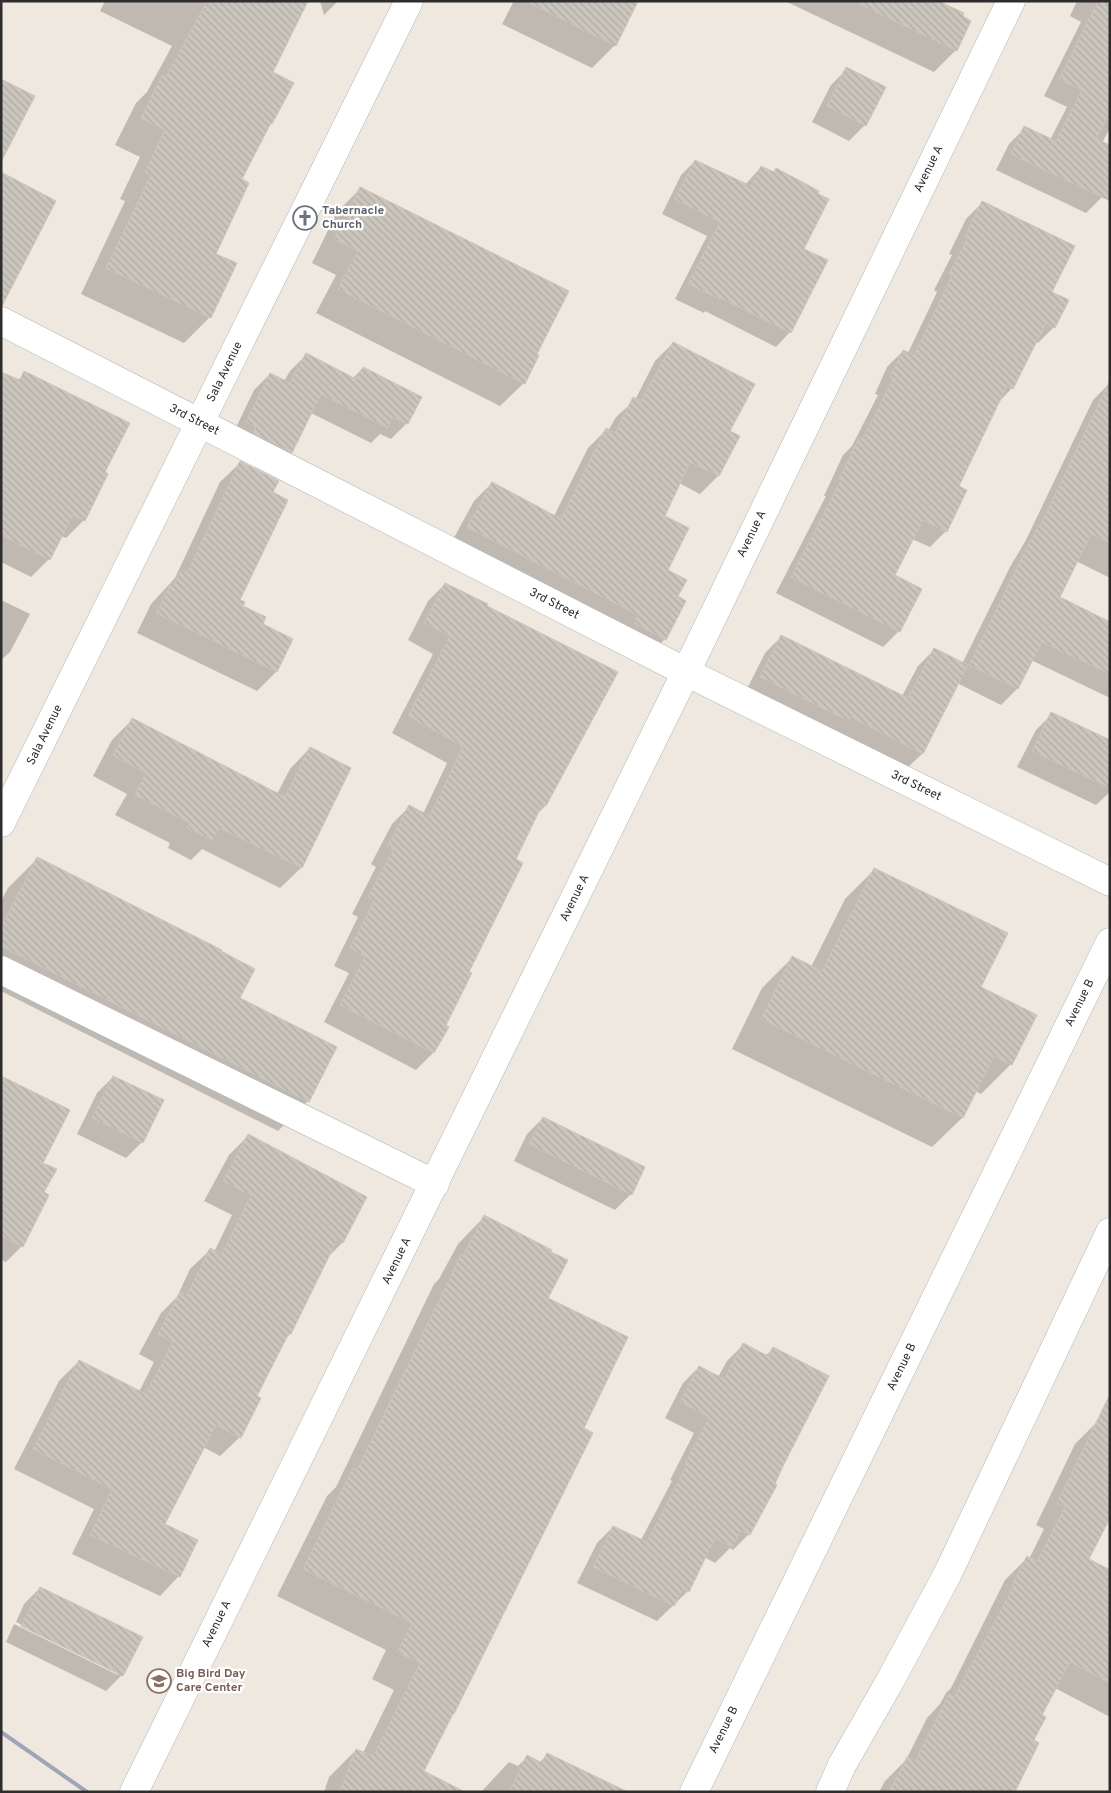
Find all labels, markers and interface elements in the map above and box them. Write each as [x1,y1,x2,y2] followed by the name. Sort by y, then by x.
[911,143,947,195] street label: Avenue A
[322,203,385,233] place label: Tabernacle Church
[292,205,318,231] church icon: Tabernacle Church
[203,339,247,405] street label: Sala Avenue
[166,401,222,439] street label: 3rd Street
[734,508,770,560] street label: Avenue A
[526,585,582,623] street label: 3rd Street
[23,702,67,768] street label: Sala Avenue
[888,767,944,805] street label: 3rd Street
[557,872,593,924] street label: Avenue A
[1062,977,1098,1029] street label: Avenue B
[379,1235,415,1287] street label: Avenue A
[884,1341,920,1393] street label: Avenue B
[199,1598,235,1650] street label: Avenue A
[176,1666,246,1696] place label: Big Bird Day Care Center
[146,1668,172,1694] school or university icon: Big Bird Day Care Center
[706,1704,742,1756] street label: Avenue B

